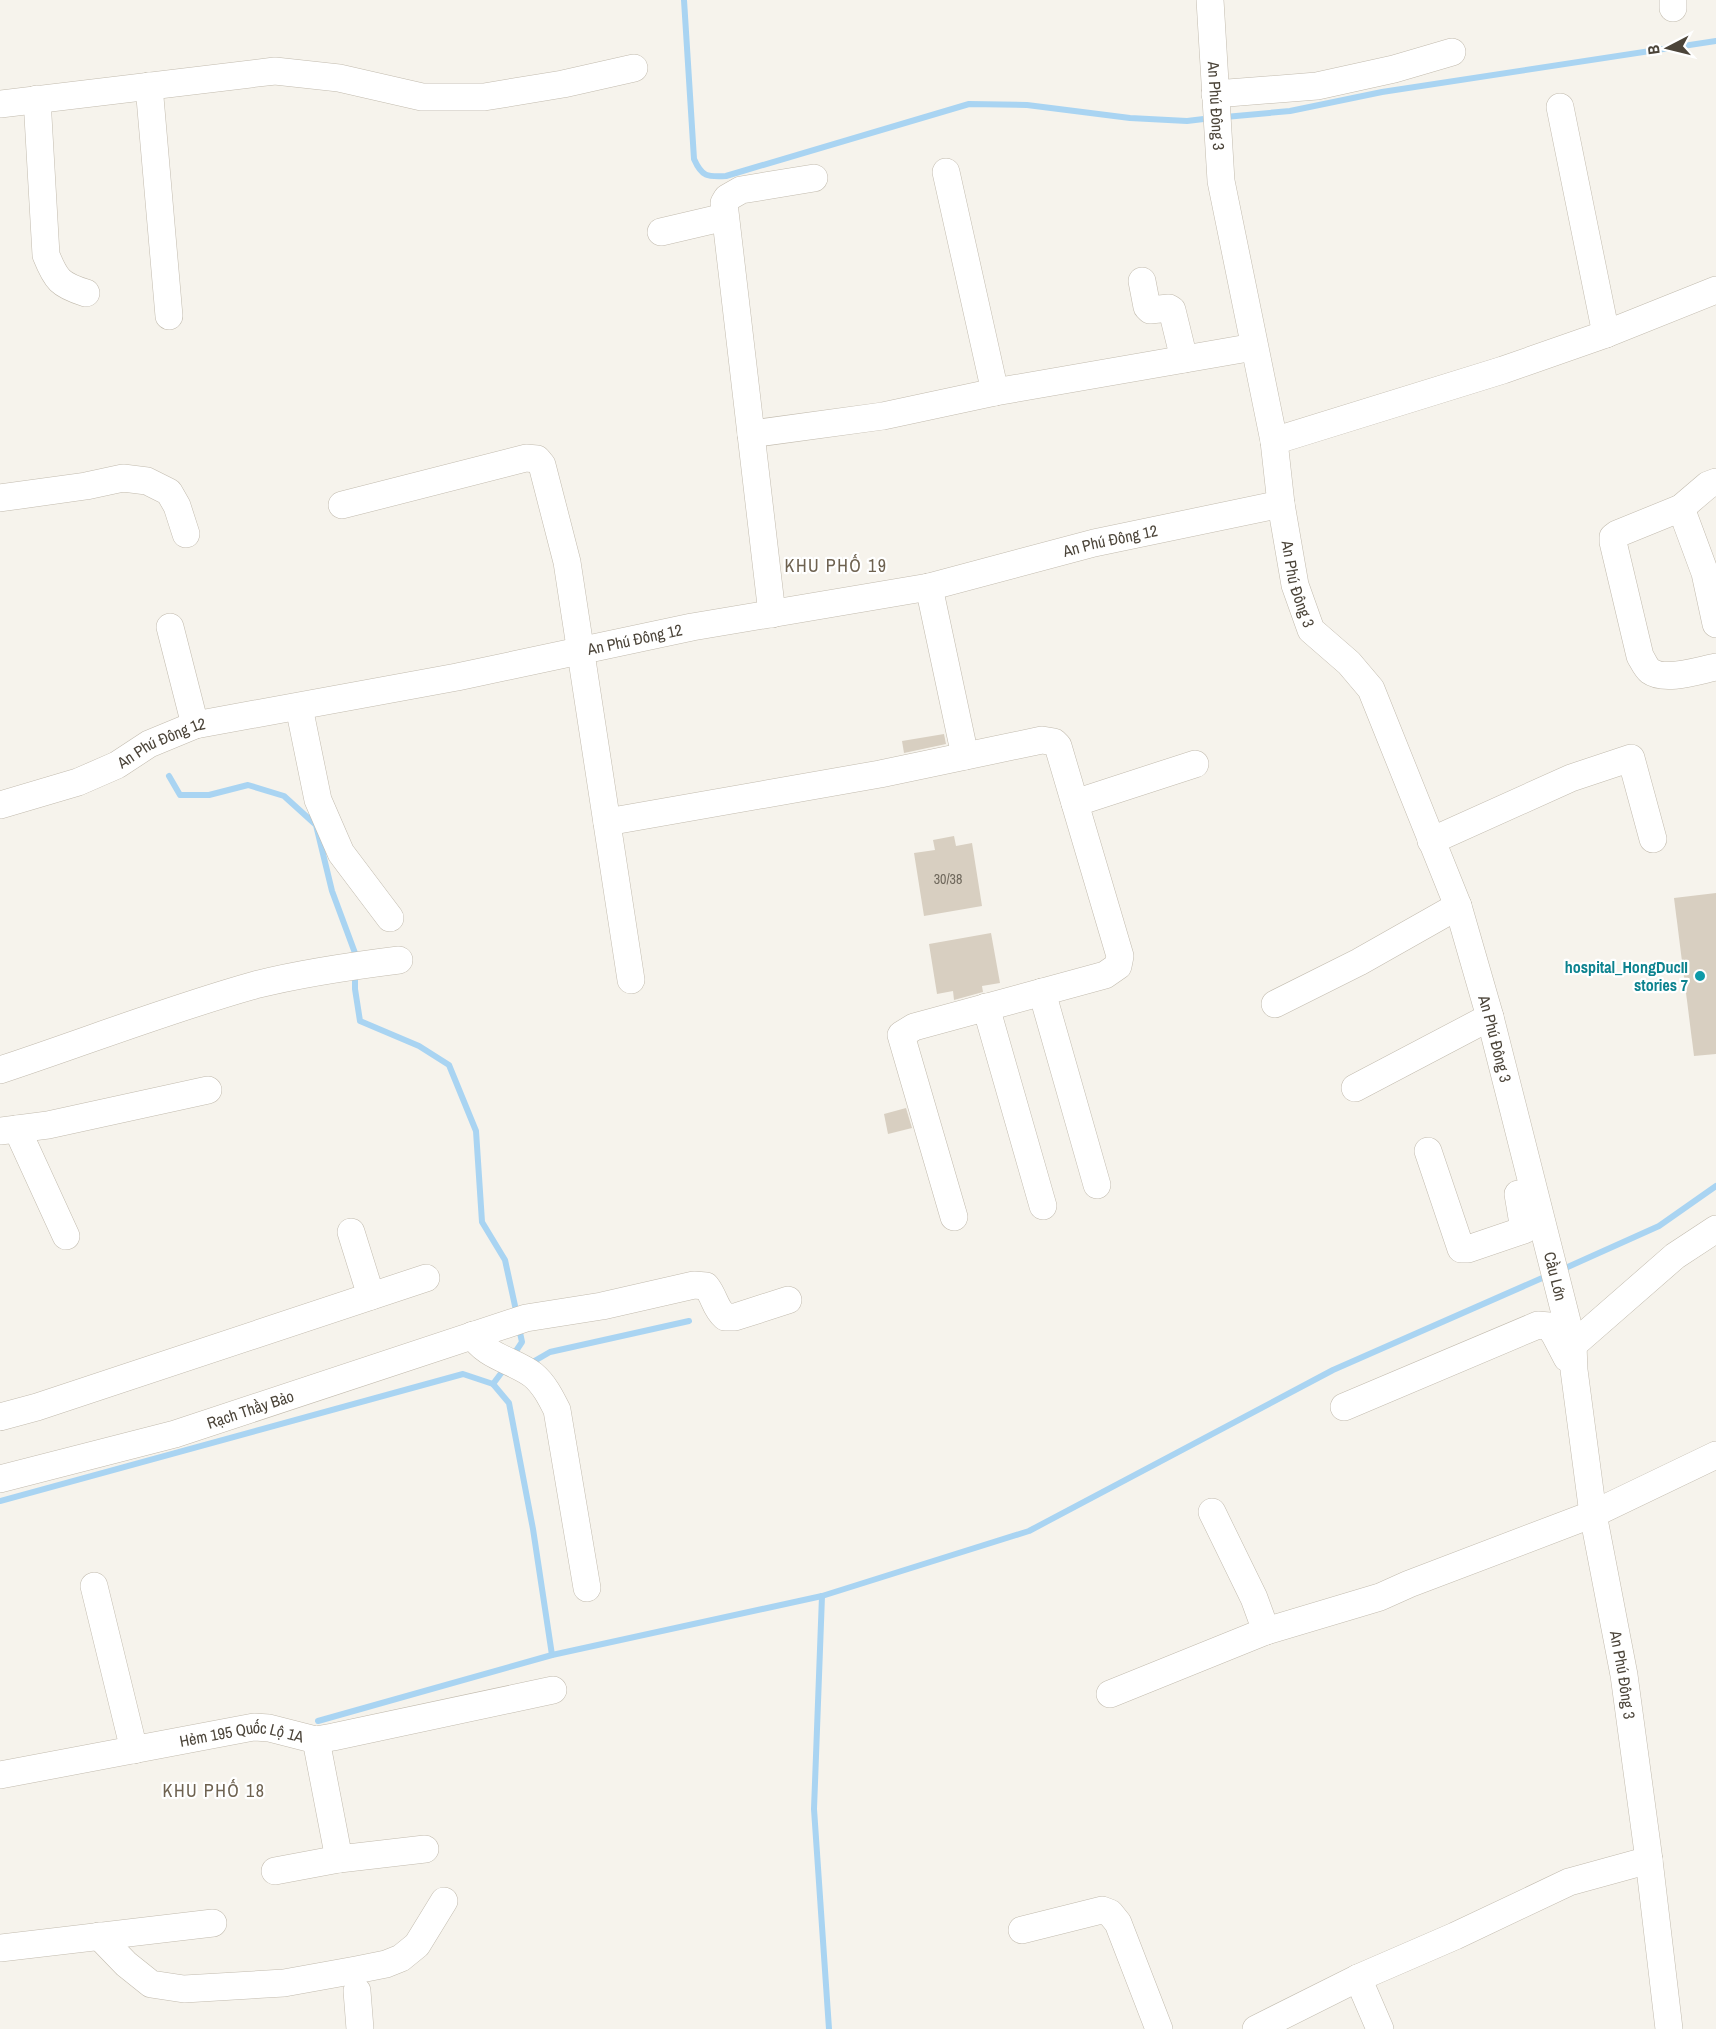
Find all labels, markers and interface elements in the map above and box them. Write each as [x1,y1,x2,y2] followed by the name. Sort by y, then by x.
[1638,18,1698,78] north arrow
[1642,44,1665,56] text: B
[1203,60,1230,151] street label: An Phú Đông 3
[1059,519,1159,562] street label: An Phú Đông 12
[1276,538,1320,630] street label: An Phú Đông 3
[785,553,887,578] district label: KHU PHỐ 19
[584,618,684,660] street label: An Phú Đông 12
[112,712,207,774] street label: An Phú Đông 12
[934,870,962,888] house number: 30/38
[1565,956,1688,996] place label: hospital_HongDucII stories 7
[1693,969,1707,983] marker: hospital_HongDucII stories 7
[1473,992,1517,1084] street label: An Phú Đông 3
[1539,1249,1572,1303] street label: Cầu Lớn
[204,1385,297,1434] street label: Rạch Thầy Bảo
[1605,1628,1641,1720] street label: An Phú Đông 3
[178,1716,306,1752] street label: Hẻm 195 Quốc Lộ 1A
[163,1778,265,1803] district label: KHU PHỐ 18

